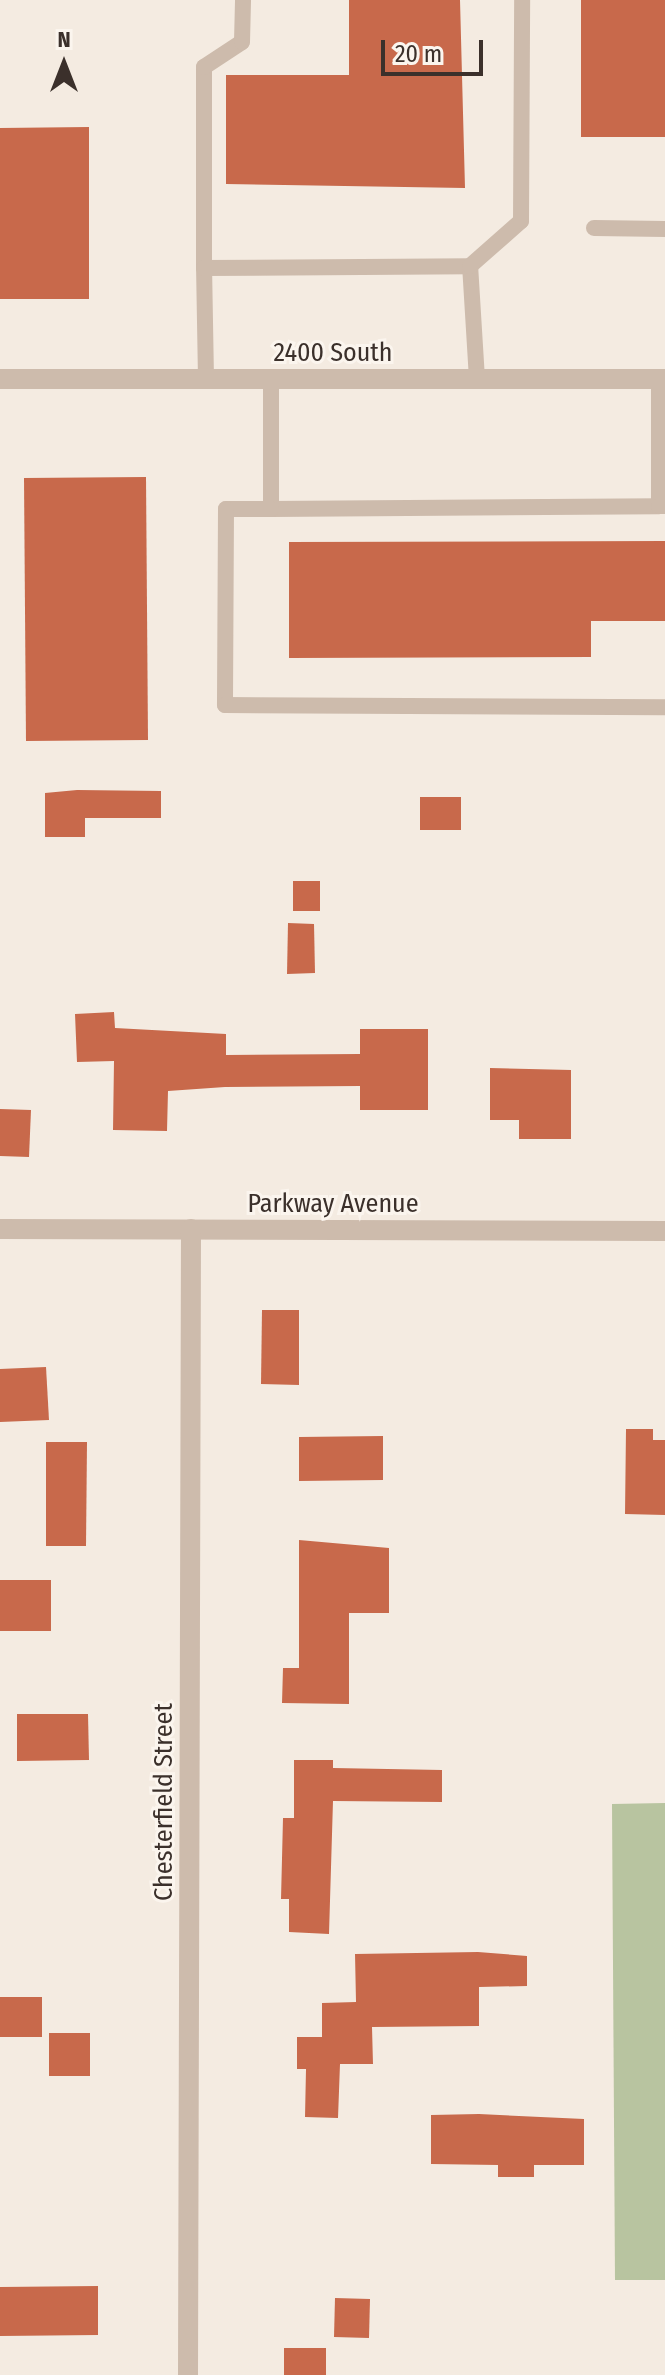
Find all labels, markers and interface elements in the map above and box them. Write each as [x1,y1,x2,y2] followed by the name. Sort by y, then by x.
[24,24,104,104] north arrow
[385,24,487,74] scale bar
[57,26,71,53] text: N
[395,40,442,68] text: 20 m
[273,337,393,369] street label: 2400 South
[247,1188,419,1220] street label: Parkway Avenue
[148,1703,180,1901] street label: Chesterfield Street

